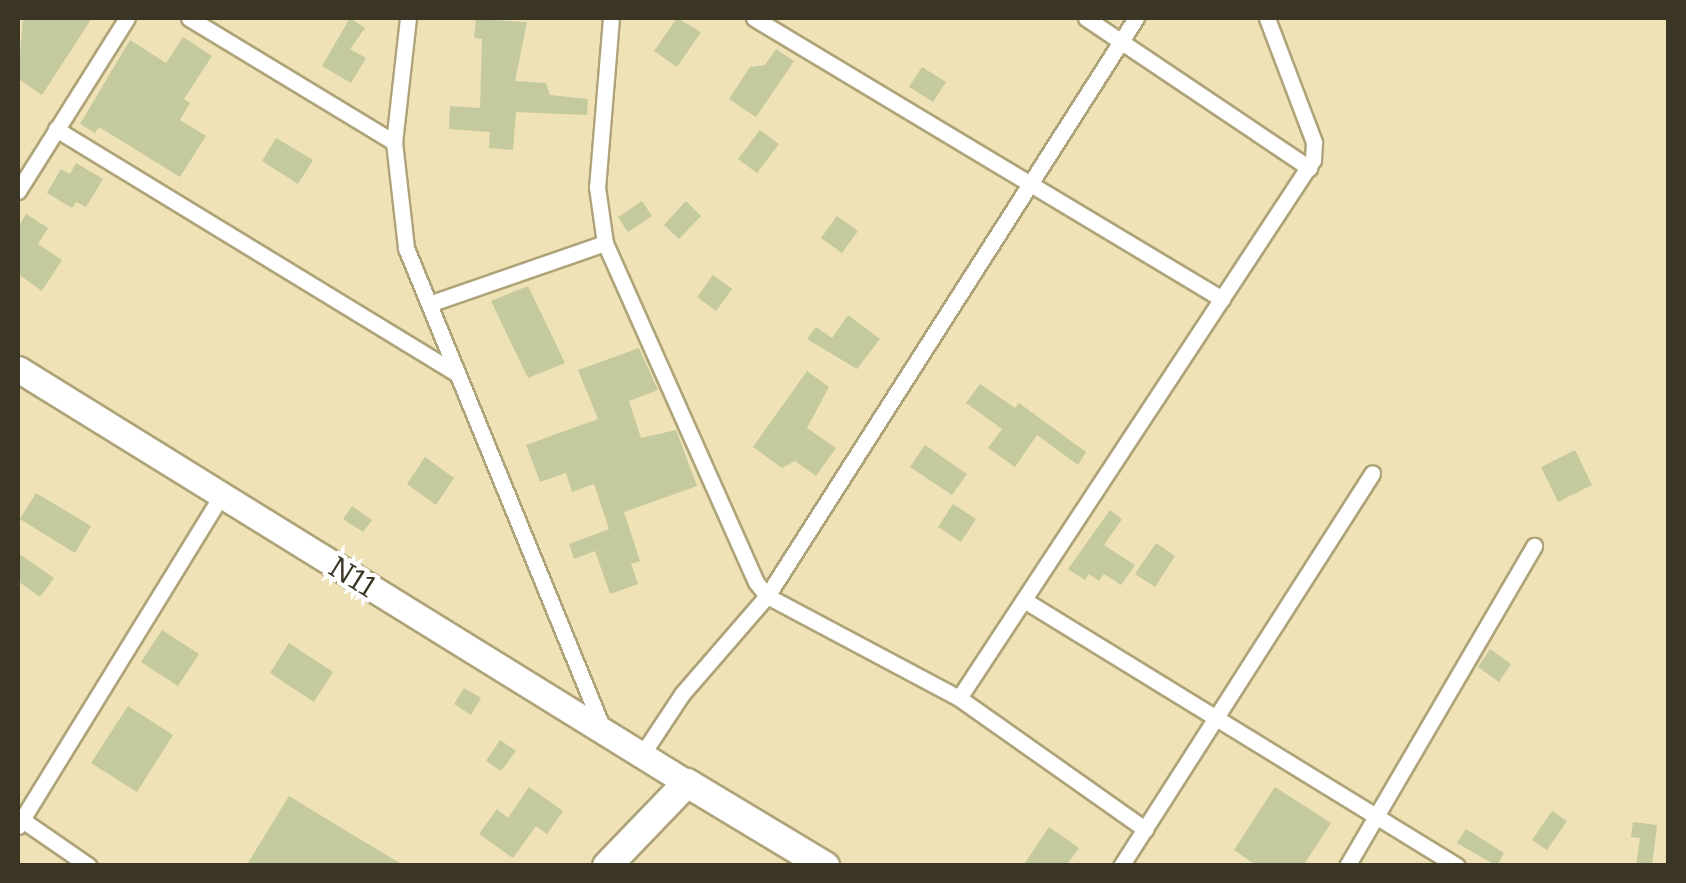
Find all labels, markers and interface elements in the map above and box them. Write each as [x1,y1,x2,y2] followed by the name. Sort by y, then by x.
[322,549,382,605] street label: N11

